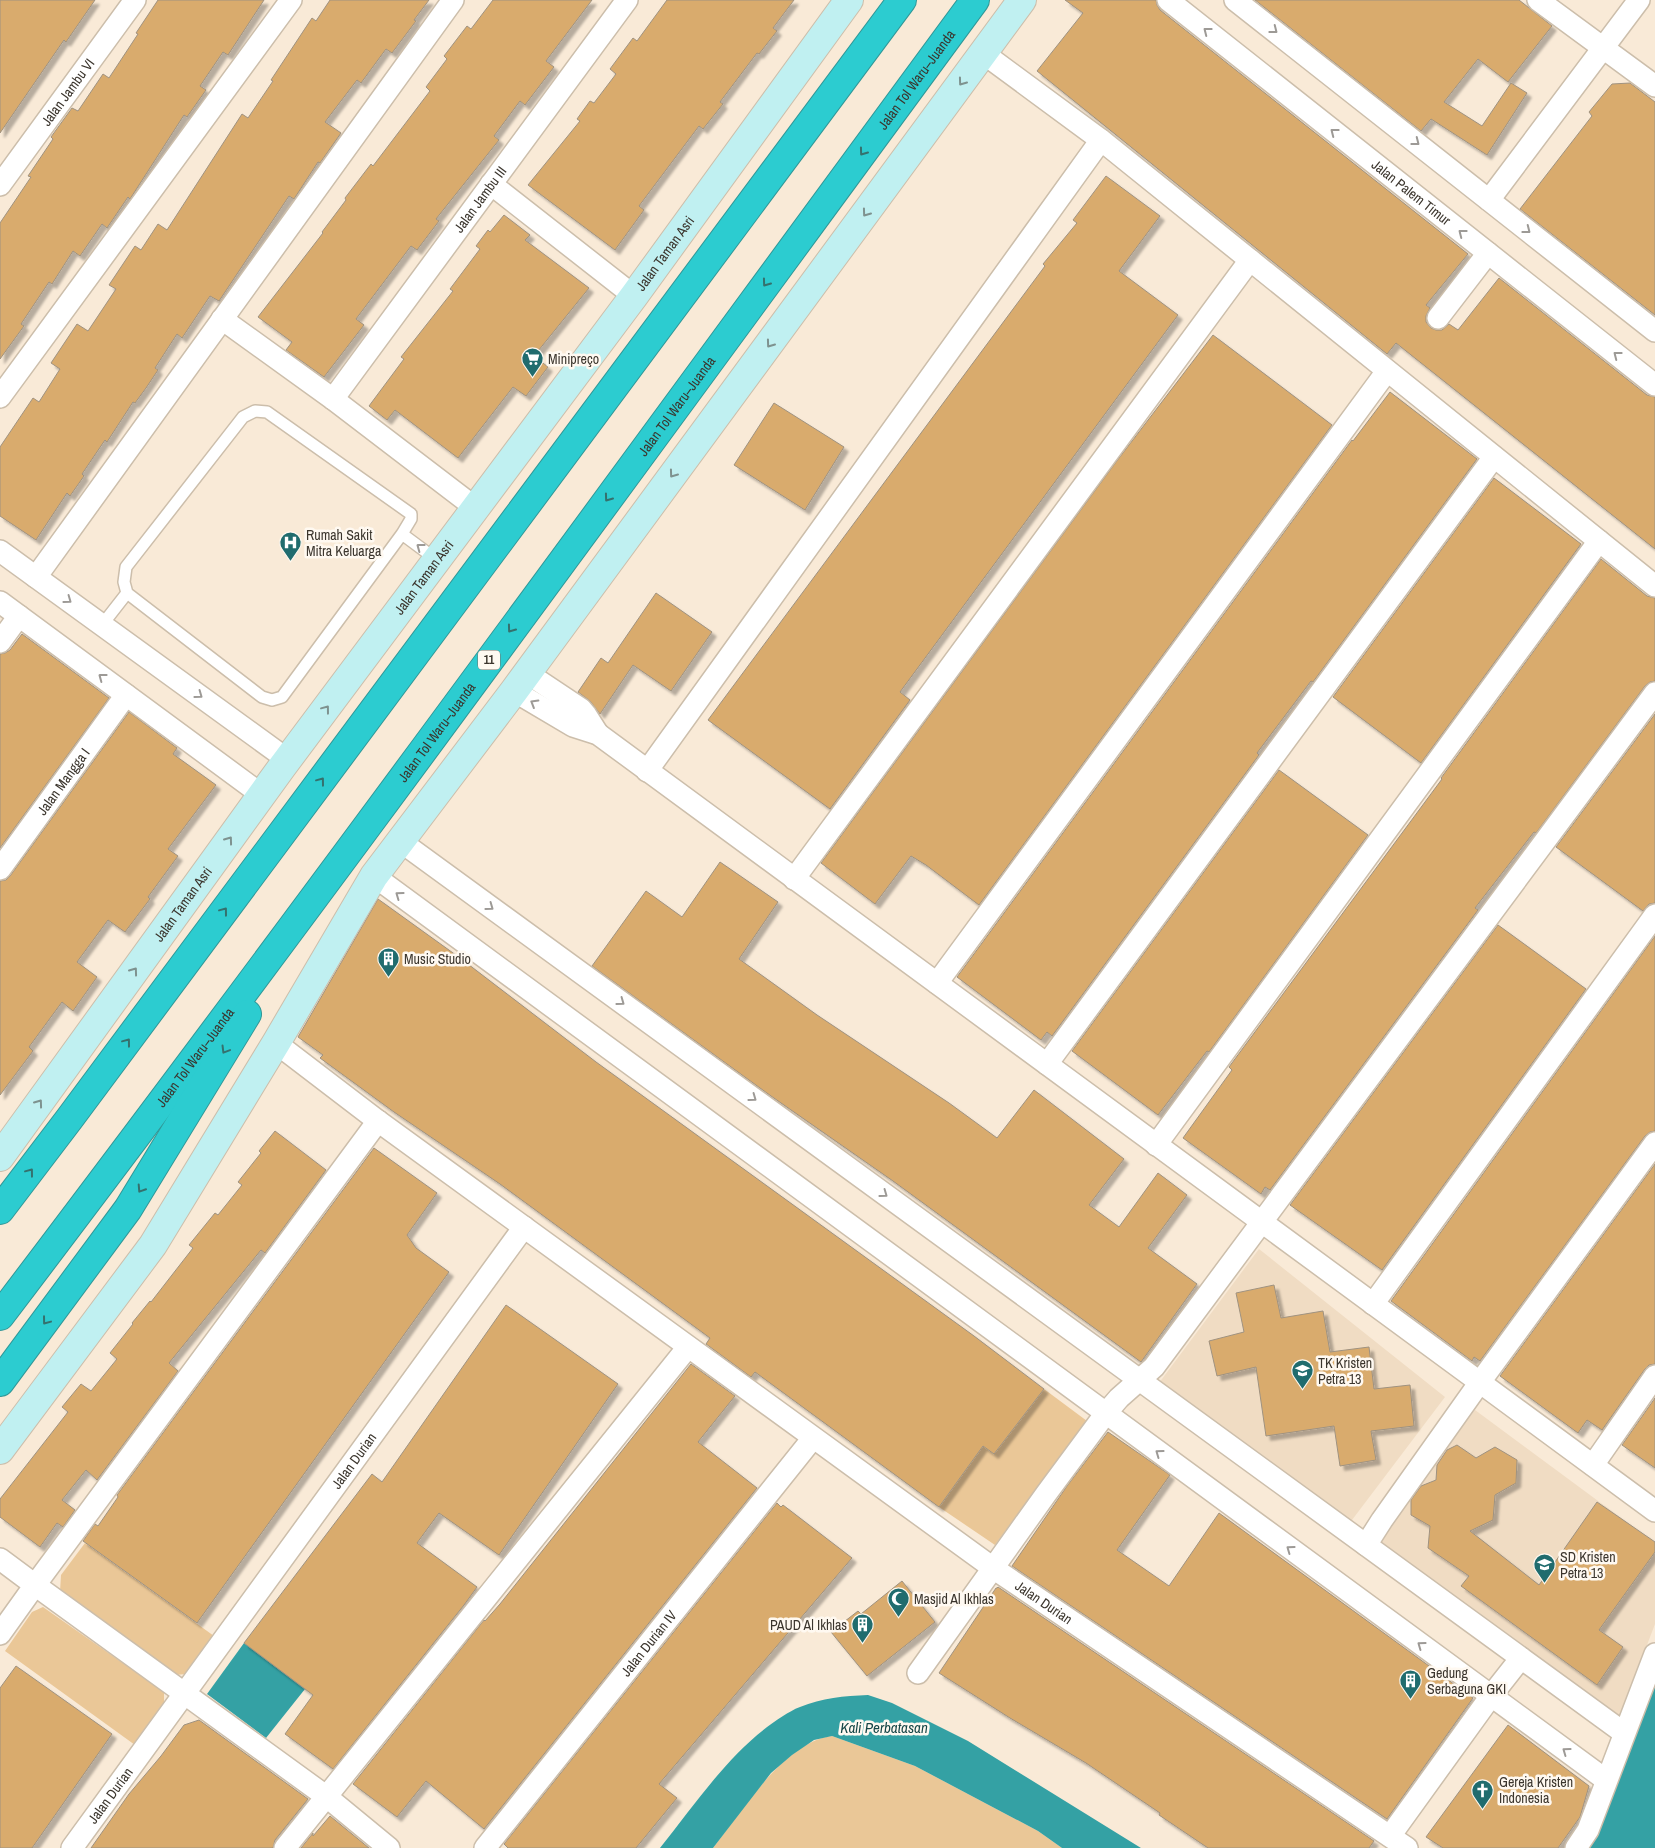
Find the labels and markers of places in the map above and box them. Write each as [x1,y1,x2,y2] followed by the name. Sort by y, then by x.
[520,347,544,378] supermarket icon: Minipreço
[548,350,599,368] place label: Minipreço
[306,526,382,560] place label: Rumah Sakit Mitra Keluarga
[278,531,302,562] hospital icon: Rumah Sakit Mitra Keluarga
[376,947,400,978] building icon: Music Studio
[404,950,471,968] place label: Music Studio
[1318,1354,1372,1388] place label: TK Kristen Petra 13
[1290,1359,1314,1390] school or university icon: TK Kristen Petra 13
[1560,1548,1616,1582] place label: SD Kristen Petra 13
[1532,1553,1556,1584] school or university icon: SD Kristen Petra 13
[886,1587,910,1618] mosque icon: Masjid Al Ikhlas
[914,1590,994,1608] place label: Masjid Al Ikhlas
[851,1613,875,1644] building icon: PAUD Al Ikhlas
[770,1616,847,1634] place label: PAUD Al Ikhlas
[1427,1664,1506,1698] place label: Gedung Serbaguna GKI
[1399,1669,1423,1700] building icon: Gedung Serbaguna GKI
[1499,1773,1573,1807] place label: Gereja Kristen Indonesia
[1471,1778,1495,1809] church icon: Gereja Kristen Indonesia

